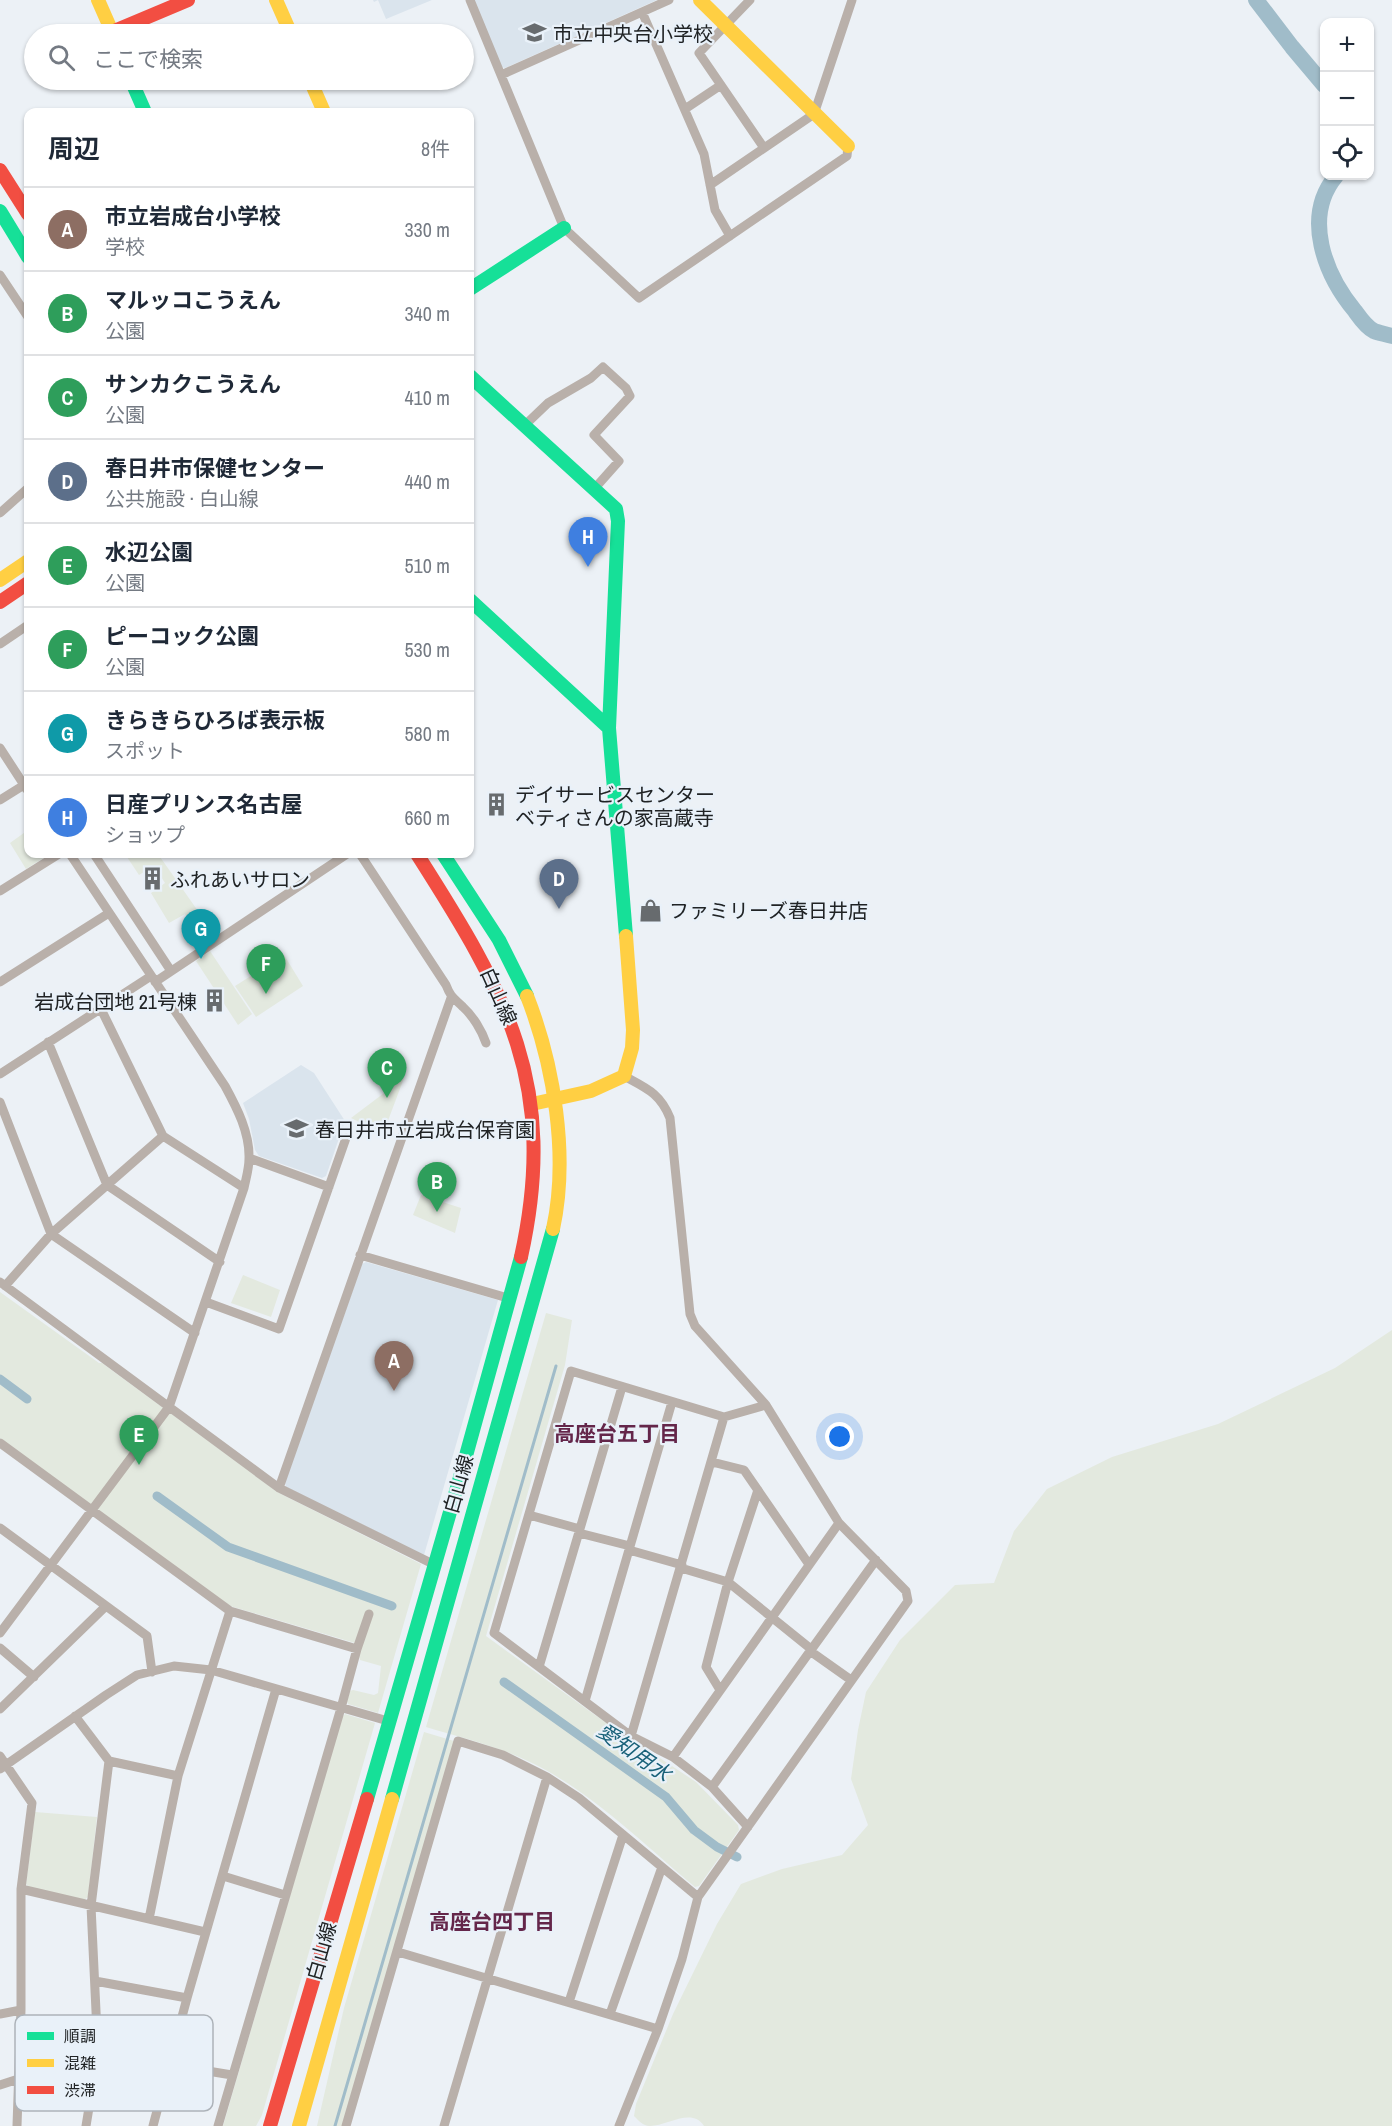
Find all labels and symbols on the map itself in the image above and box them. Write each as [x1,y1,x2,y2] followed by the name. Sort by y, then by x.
[522,20,548,46] school or university icon: 市立中央台小学校
[553,20,713,47] place label: 市立中央台小学校
[568,518,608,567] pin: H
[515,781,715,831] place label: デイサービスセンター ベティさんの家高蔵寺
[484,792,510,818] building icon: デイサービスセンター ベティさんの家高蔵寺
[540,860,578,909] pin: D
[139,866,165,892] building icon: ふれあいサロン
[170,866,310,893] place label: ふれあいサロン
[638,897,664,923] shop icon: ファミリーズ春日井店
[669,897,868,924] place label: ファミリーズ春日井店
[182,910,220,959] pin: G
[246,944,286,994] pin: F
[474,963,524,1029] street label: 白山線
[34,988,197,1015] place label: 岩成台団地 21号棟
[202,988,228,1014] building icon: 岩成台団地 21号棟
[368,1048,406,1098] pin: C
[284,1116,310,1142] school or university icon: 春日井市立岩成台保育園
[315,1116,535,1143] place label: 春日井市立岩成台保育園
[418,1162,456,1212] pin: B
[374,1342,414,1391] pin: A
[120,1416,158,1465] pin: E
[554,1419,680,1448] district label: 高座台五丁目
[825,1422,854,1451] your location
[437,1451,479,1517] street label: 白山線
[591,1716,678,1789] water label: 愛知用水
[429,1907,555,1936] district label: 高座台四丁目
[300,1918,342,1984] street label: 白山線
[15,2015,213,2111] legend
[64,2025,96,2047] text: 順調
[64,2052,96,2074] text: 混雑
[64,2079,96,2101] text: 渋滞

